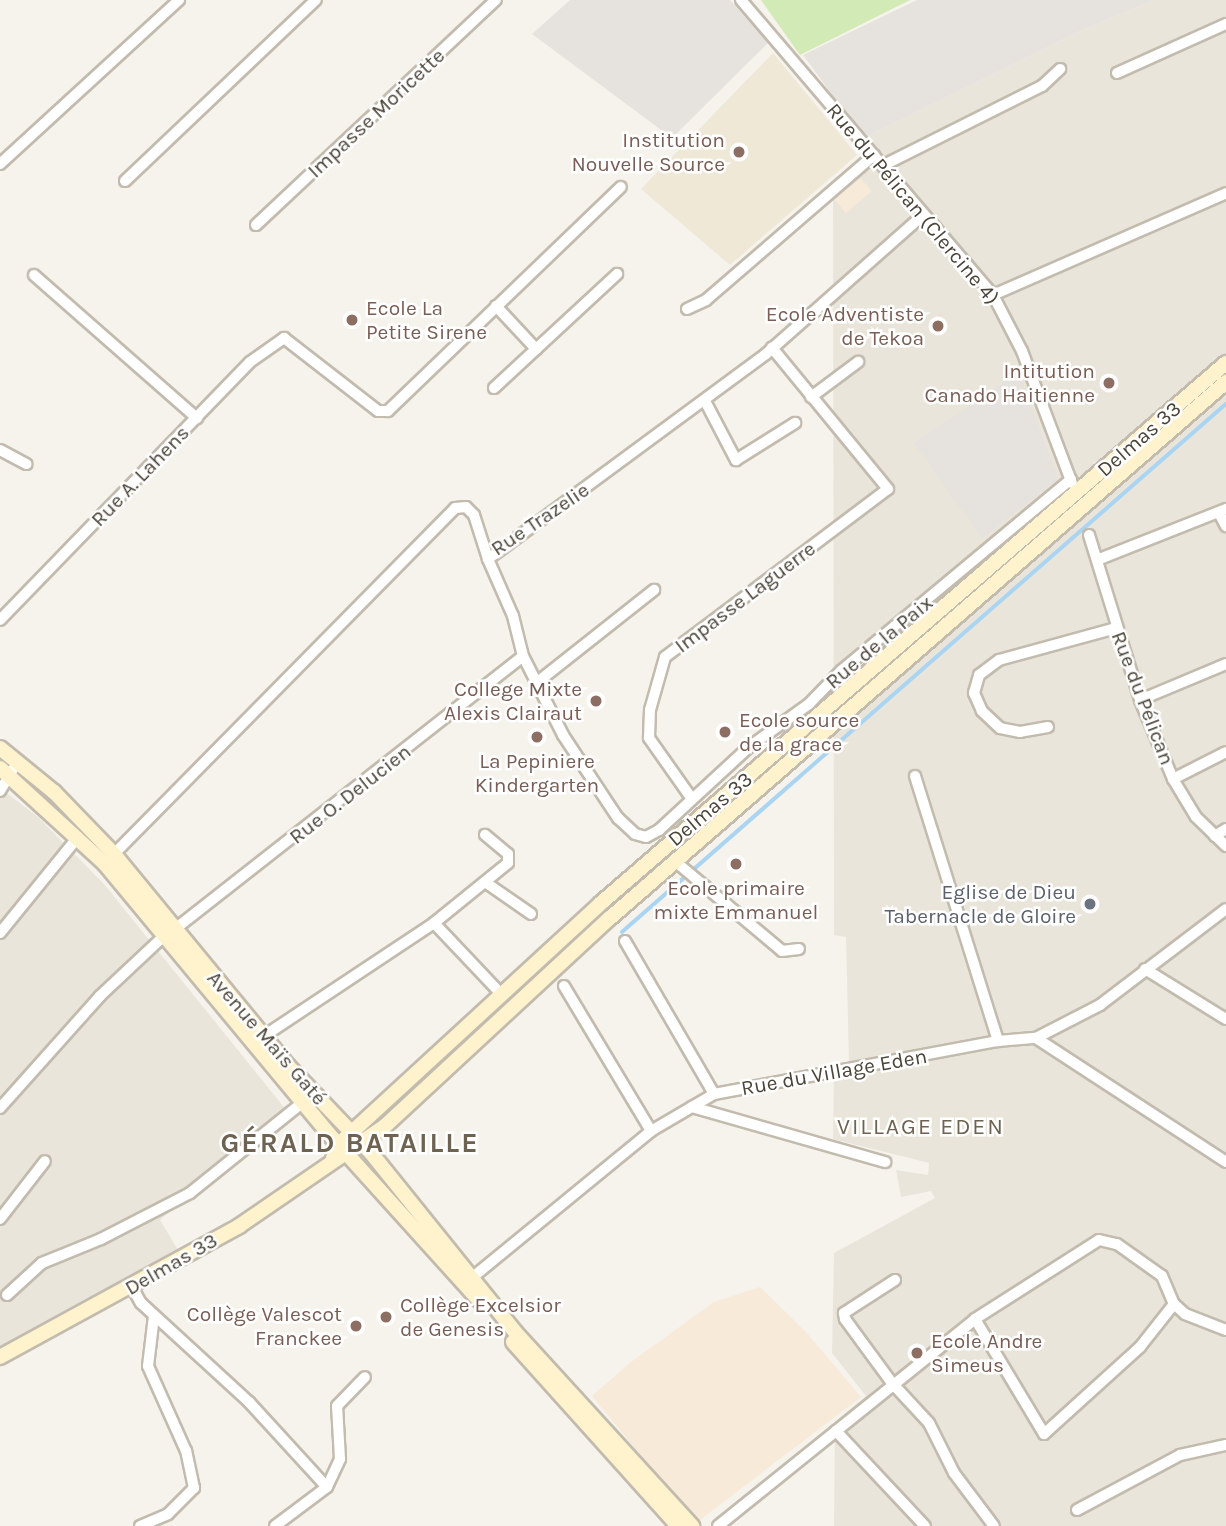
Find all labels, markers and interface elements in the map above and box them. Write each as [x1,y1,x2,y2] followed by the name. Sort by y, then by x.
[302,43,450,183] street label: Impasse Moricette
[821,98,1005,310] street label: Rue du Pélican (Clercine 4)
[571,127,725,177] place label: Institution Nouvelle Source
[731,144,747,160] marker: Institution Nouvelle Source
[366,295,487,345] place label: Ecole La Petite Sirene
[766,301,924,351] place label: Ecole Adventiste de Tekoa
[344,312,360,328] marker: Ecole La Petite Sirene
[930,318,946,334] marker: Ecole Adventiste de Tekoa
[925,358,1095,408] place label: Intitution Canado Haitienne
[1101,375,1117,391] marker: Intitution Canado Haitienne
[1092,396,1186,482] street label: Delmas 33
[86,420,194,532] street label: Rue A. Lahens
[486,477,594,561] street label: Rue Trazelie
[670,536,820,658] street label: Impasse Laguerre
[820,590,938,694] street label: Rue de la Paix
[1106,628,1180,768] street label: Rue du Pélican
[444,676,582,726] place label: College Mixte Alexis Clairaut
[588,693,604,709] marker: College Mixte Alexis Clairaut
[739,707,859,757] place label: Ecole source de la grace
[717,724,733,740] marker: Ecole source de la grace
[529,729,545,745] marker: La Pepiniere Kindergarten
[284,739,416,849] street label: Rue O. Delucien
[475,748,599,798] place label: La Pepiniere Kindergarten
[663,766,757,852] street label: Delmas 33
[728,856,744,872] marker: Ecole primaire mixte Emmanuel
[653,875,819,925] place label: Ecole primaire mixte Emmanuel
[884,879,1076,929] place label: Eglise de Dieu Tabernacle de Gloire
[1082,896,1098,912] marker: Eglise de Dieu Tabernacle de Gloire
[202,966,332,1110] street label: Avenue Maïs Gaté
[739,1043,929,1101] street label: Rue du Village Eden
[838,1113,1004,1141] district label: VILLAGE EDEN
[222,1126,478,1160] district label: GÉRALD BATAILLE
[120,1227,222,1301] street label: Delmas 33
[400,1292,561,1342] place label: Collège Excelsior de Genesis
[187,1301,342,1351] place label: Collège Valescot Franckee
[378,1309,394,1325] marker: Collège Excelsior de Genesis
[348,1318,364,1334] marker: Collège Valescot Franckee
[931,1328,1042,1378] place label: Ecole Andre Simeus
[909,1345,925,1361] marker: Ecole Andre Simeus

